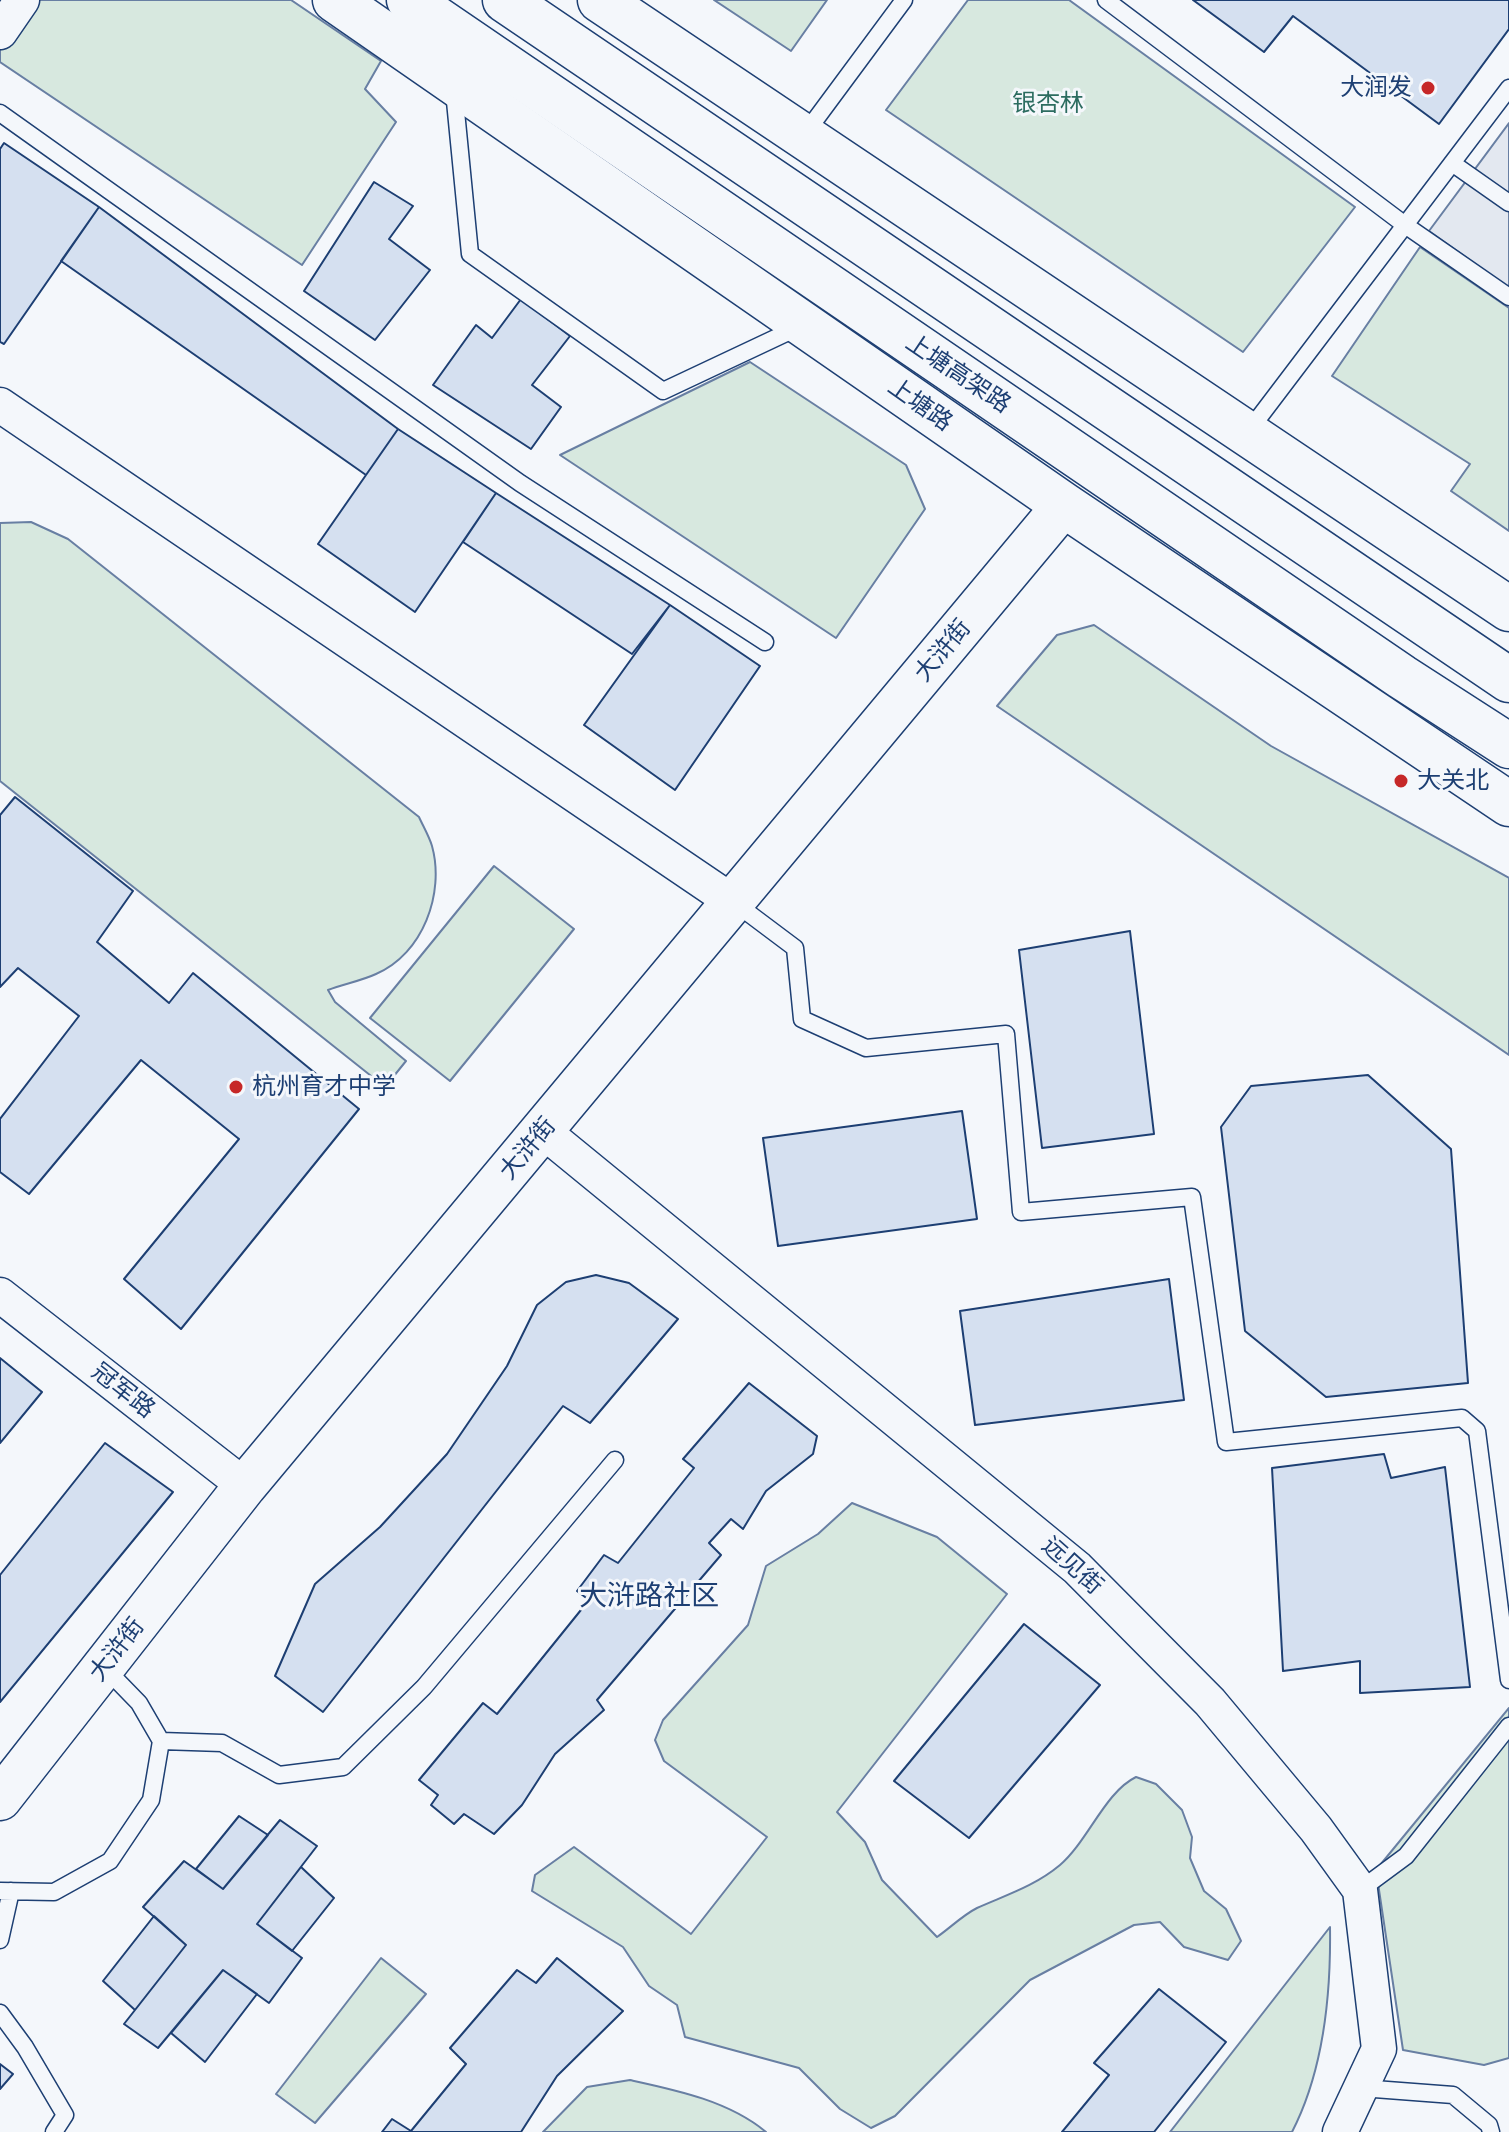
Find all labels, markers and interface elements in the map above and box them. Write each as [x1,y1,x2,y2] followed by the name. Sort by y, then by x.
[1340,74,1412,102] place label: 大润发
[1419,79,1437,97] marker: 大润发
[1012,90,1084,118] park label: 银杏林
[900,329,1016,419] street label: 上塘高架路
[882,373,958,437] street label: 上塘路
[909,614,977,688] street label: 大浒街
[1417,767,1489,795] place label: 大关北
[1392,772,1410,790] marker: 大关北
[252,1073,396,1101] place label: 杭州育才中学
[227,1078,245,1096] marker: 杭州育才中学
[494,1112,562,1186] street label: 大浒街
[86,1357,160,1425] street label: 冠军路
[1036,1531,1108,1601] street label: 远见街
[579,1580,719,1614] district label: 大浒路社区
[83,1613,151,1687] street label: 大浒街

